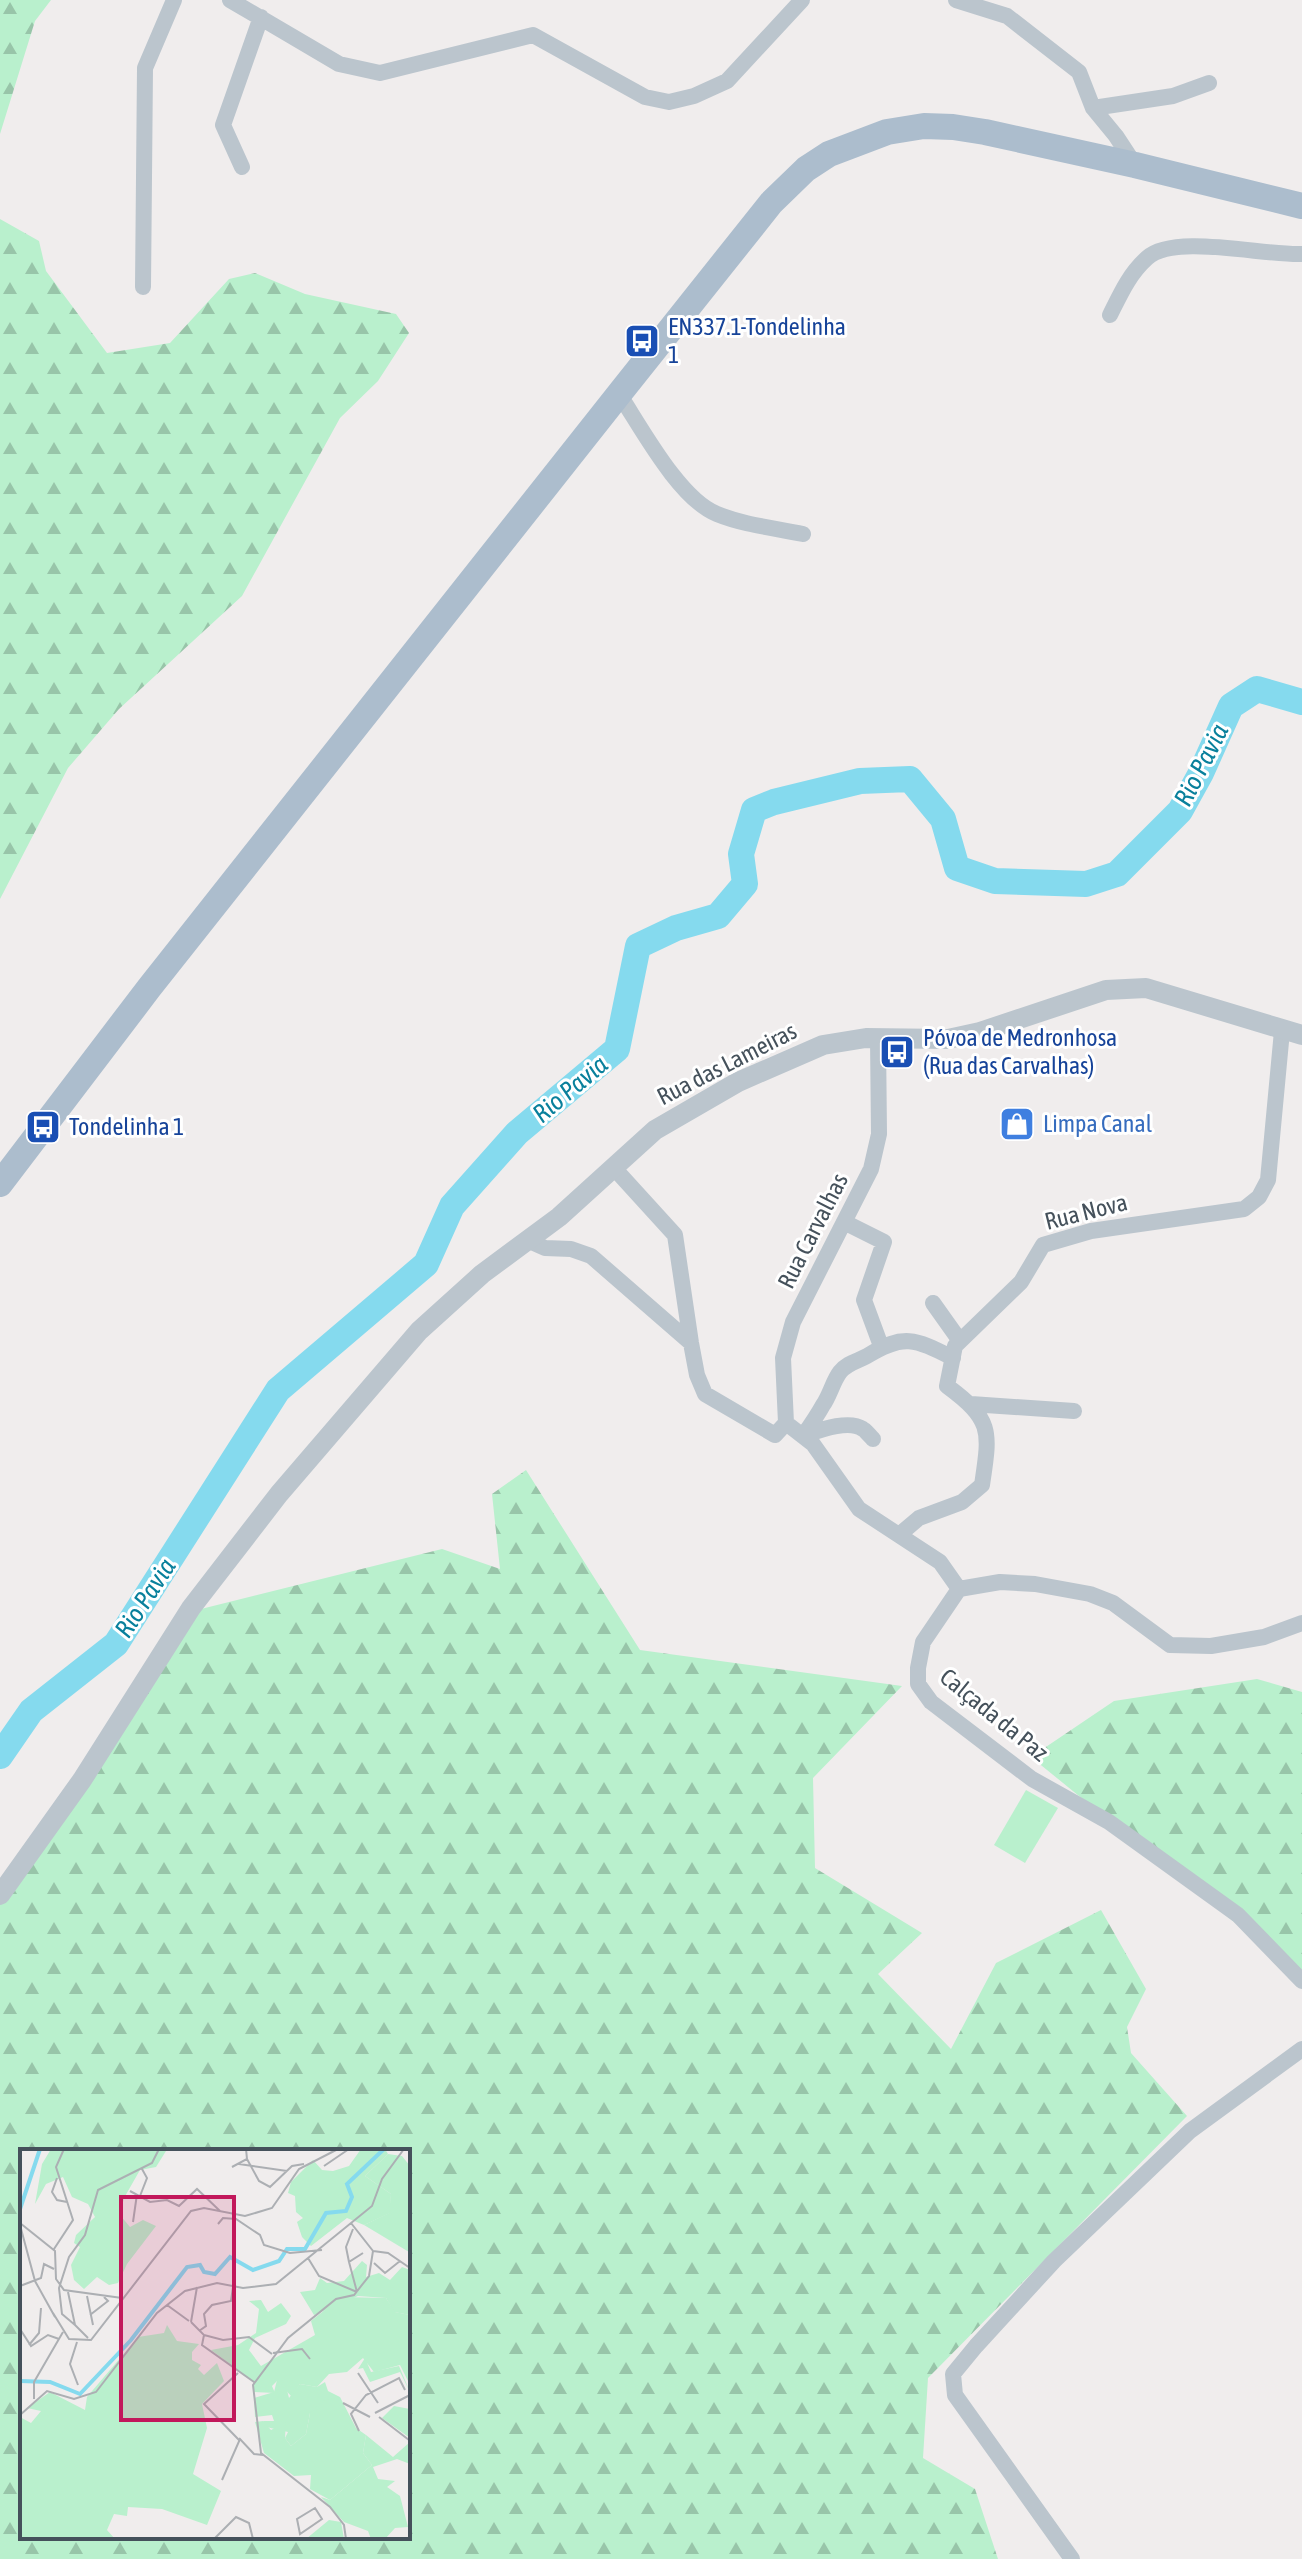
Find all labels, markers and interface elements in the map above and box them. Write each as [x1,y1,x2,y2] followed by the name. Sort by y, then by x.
[668,313,846,368] place label: EN337.1-Tondelinha 1
[623,322,661,360] bus stop icon: EN337.1-Tondelinha 1
[1168,719,1234,811] water label: Rio Pavia
[653,1017,801,1110] street label: Rua das Lameiras
[923,1024,1117,1079] place label: Póvoa de Medronhosa (Rua das Carvalhas)
[878,1033,916,1071] bus stop icon: Póvoa de Medronhosa (Rua das Carvalhas)
[527,1049,613,1129] water label: Rio Pavia
[998,1105,1036,1143] shop icon: Limpa Canal
[24,1108,62,1146] bus stop icon: Tondelinha 1
[1043,1110,1153,1137] place label: Limpa Canal
[69,1113,184,1140] place label: Tondelinha 1
[772,1169,853,1293] street label: Rua Carvalhas
[1042,1188,1130,1235] street label: Rua Nova
[108,1553,182,1643] water label: Rio Pavia
[935,1663,1054,1766] street label: Calçada da Paz
[20,2149,410,2539] inset map

